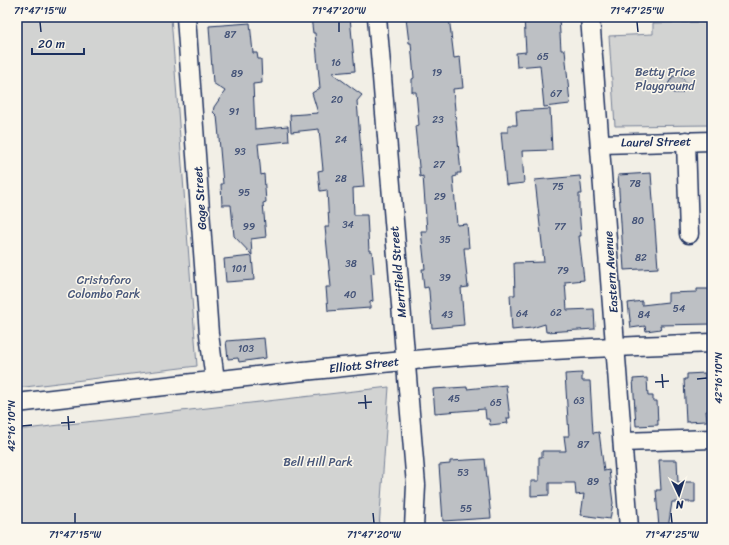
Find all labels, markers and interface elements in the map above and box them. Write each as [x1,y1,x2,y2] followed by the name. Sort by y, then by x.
[14,2,66,20] text: 71°47'15"W
[312,2,366,20] text: 71°47'20"W
[610,2,664,20] text: 71°47'25"W
[224,26,237,44] house number: 87
[32,30,84,56] scale bar
[38,33,65,55] text: 20 m
[537,48,549,66] house number: 65
[331,54,341,72] house number: 16
[635,61,695,97] park label: Betty Price Playground
[432,64,442,82] house number: 19
[231,65,243,83] house number: 89
[550,85,563,103] house number: 67
[331,91,343,109] house number: 20
[229,103,239,121] house number: 91
[432,111,444,129] house number: 23
[621,130,691,154] street label: Laurel Street
[335,131,347,149] house number: 24
[234,143,246,161] house number: 93
[433,156,446,174] house number: 27
[187,165,213,231] street label: Gage Street
[335,170,347,188] house number: 28
[629,175,641,193] house number: 78
[552,178,564,196] house number: 75
[238,184,250,202] house number: 95
[434,188,446,206] house number: 29
[632,212,644,230] house number: 80
[342,216,354,234] house number: 34
[243,218,255,236] house number: 99
[554,218,567,236] house number: 77
[383,225,413,319] street label: Merrifield Street
[597,230,625,314] street label: Eastern Avenue
[439,231,451,249] house number: 35
[635,249,647,267] house number: 82
[345,255,357,273] house number: 38
[232,260,246,278] house number: 101
[557,262,569,280] house number: 79
[68,269,141,305] park label: Cristoforo Colombo Park
[439,269,451,287] house number: 39
[344,286,356,304] house number: 40
[673,300,685,318] house number: 54
[550,304,562,322] house number: 62
[516,305,528,323] house number: 64
[441,306,453,324] house number: 43
[638,306,650,324] house number: 84
[238,340,255,358] house number: 103
[328,350,400,380] street label: Elliott Street
[710,352,728,404] text: 42°16'10"N
[448,390,460,408] house number: 45
[573,392,585,410] house number: 63
[490,394,502,412] house number: 65
[3,400,21,452] text: 42°16'10"N
[577,436,590,454] house number: 87
[283,451,353,473] park label: Bell Hill Park
[457,464,469,482] house number: 53
[587,473,599,491] house number: 89
[659,475,699,515] north arrow
[675,495,685,514] text: N
[460,500,472,518] house number: 55
[49,526,101,544] text: 71°47'15"W
[347,526,401,544] text: 71°47'20"W
[645,526,699,544] text: 71°47'25"W

